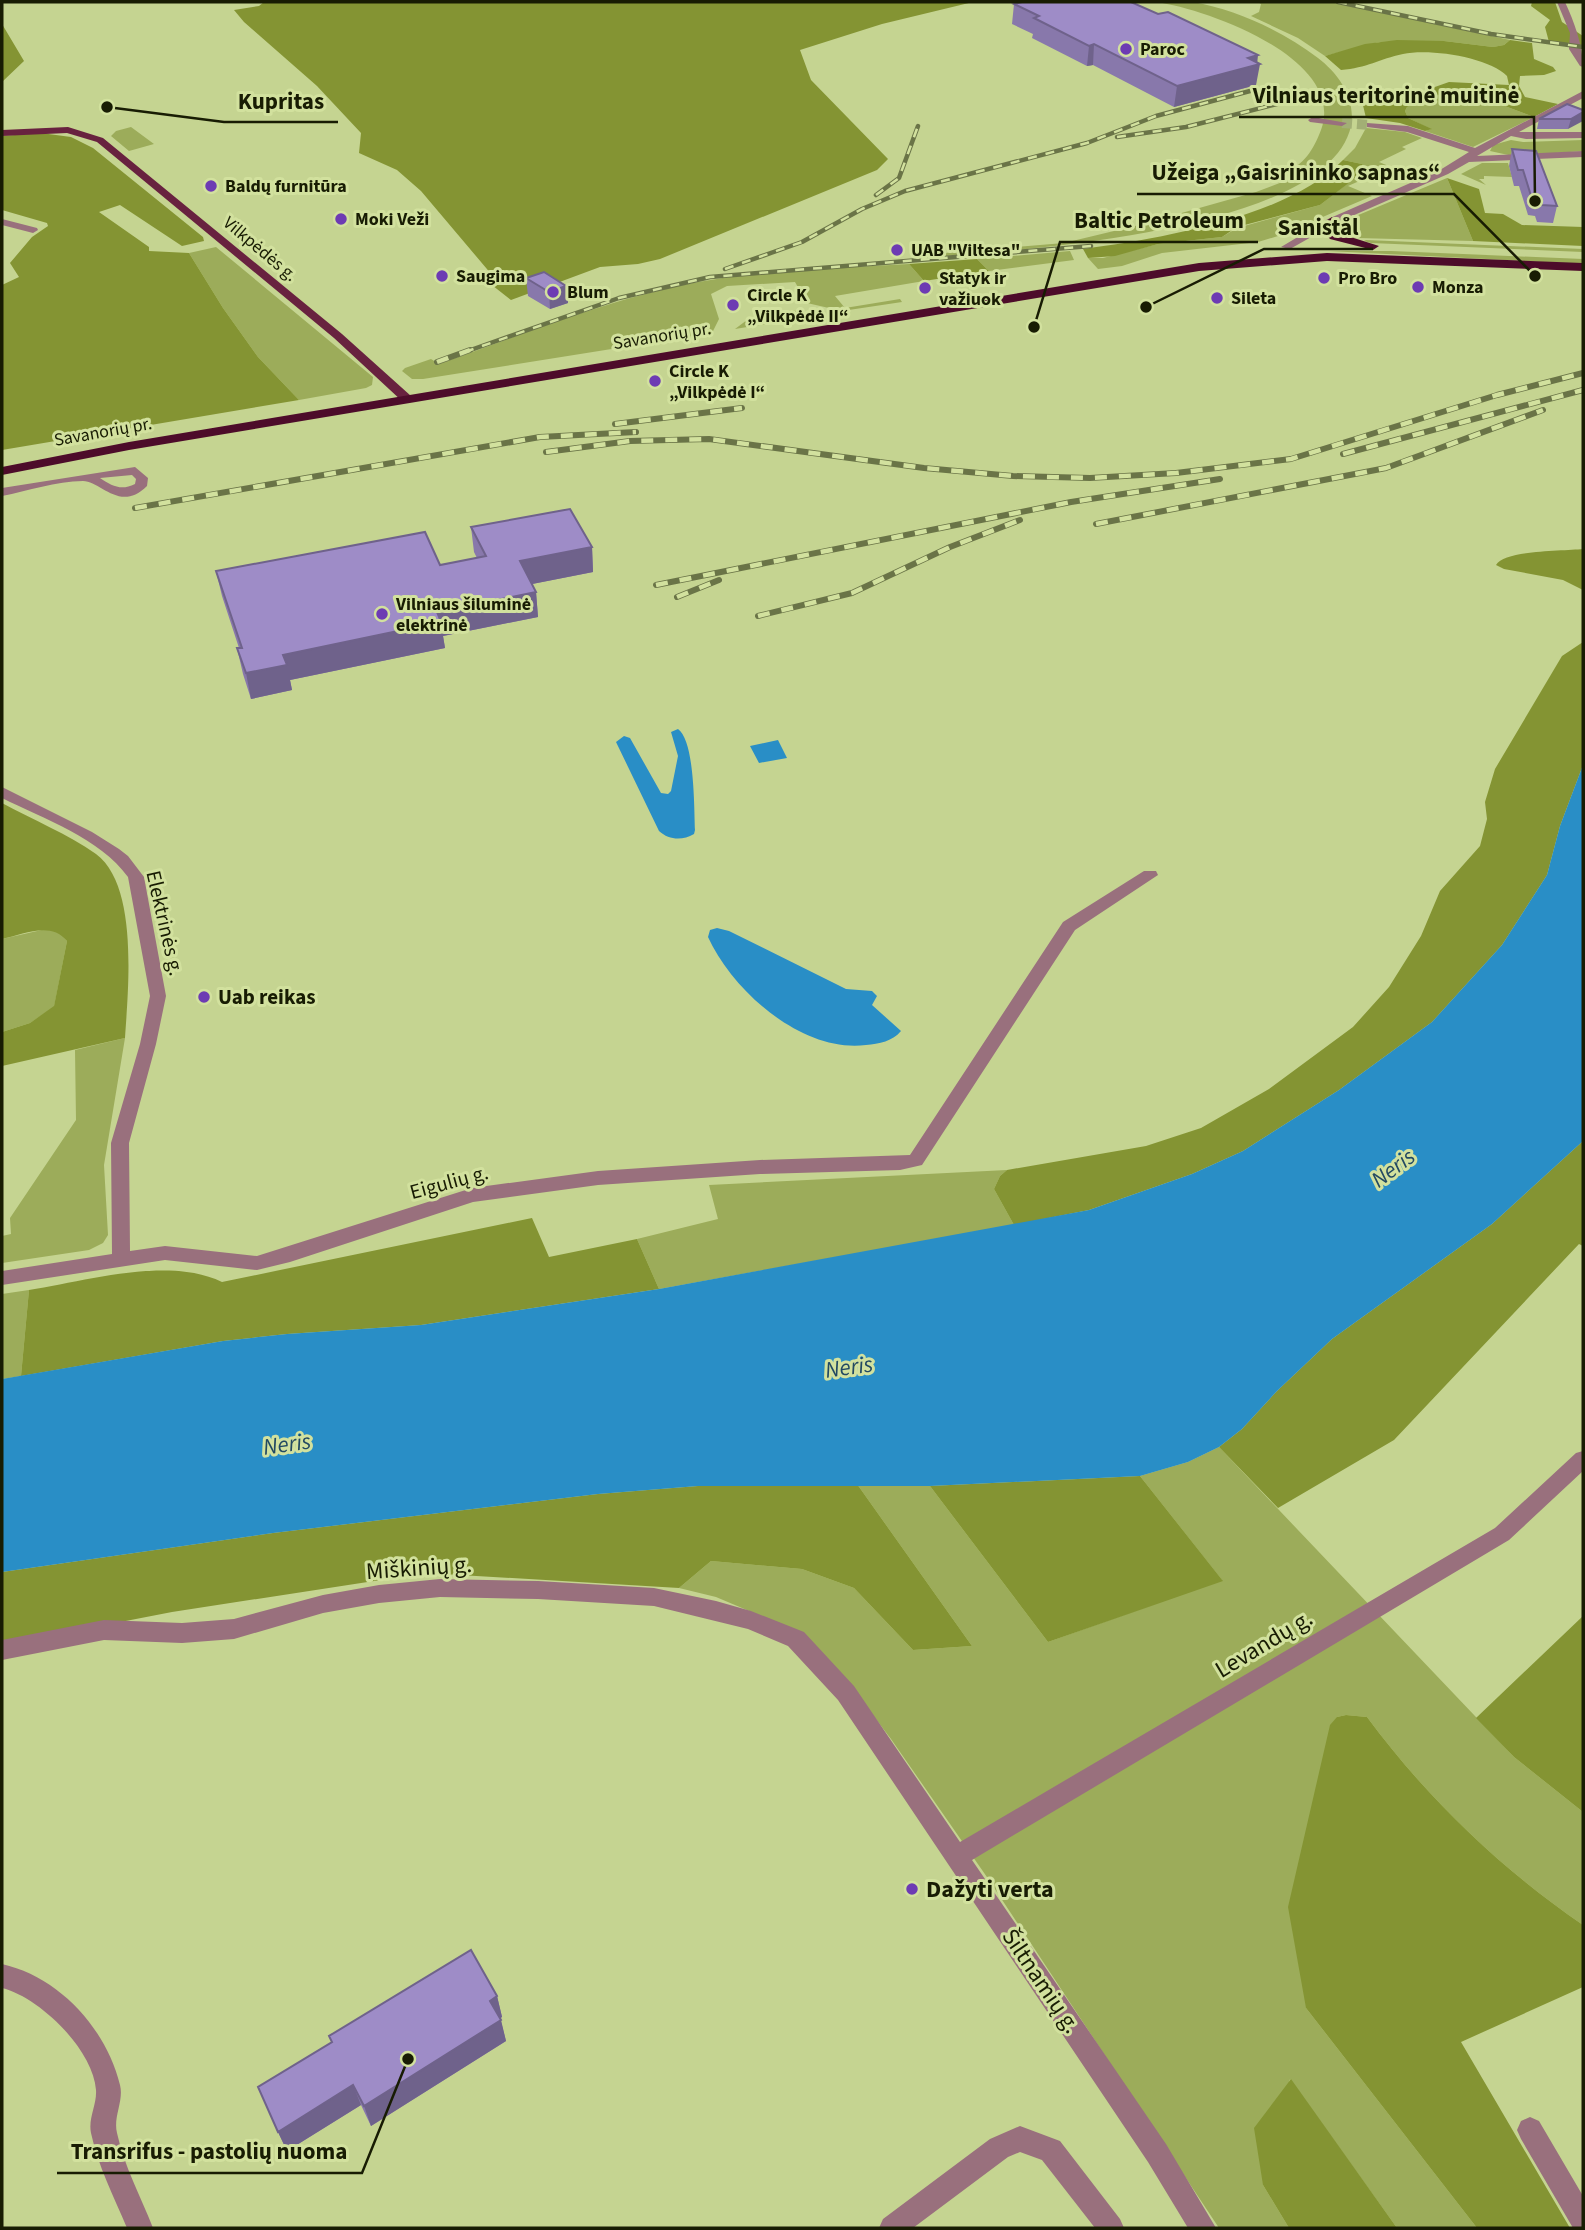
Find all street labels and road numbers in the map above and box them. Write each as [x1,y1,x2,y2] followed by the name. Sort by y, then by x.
[218,211,302,287] street label: Vilkpėdės g.
[611,316,713,356] street label: Savanorių pr.
[52,411,154,453] street label: Savanorių pr.
[138,867,192,979] street label: Elektrinės g.
[406,1157,492,1207] street label: Eigulių g.
[365,1547,473,1589] street label: Miškinių g.
[1208,1601,1320,1687] street label: Levandų g.
[993,1922,1089,2040] street label: Šiltnamių g.

